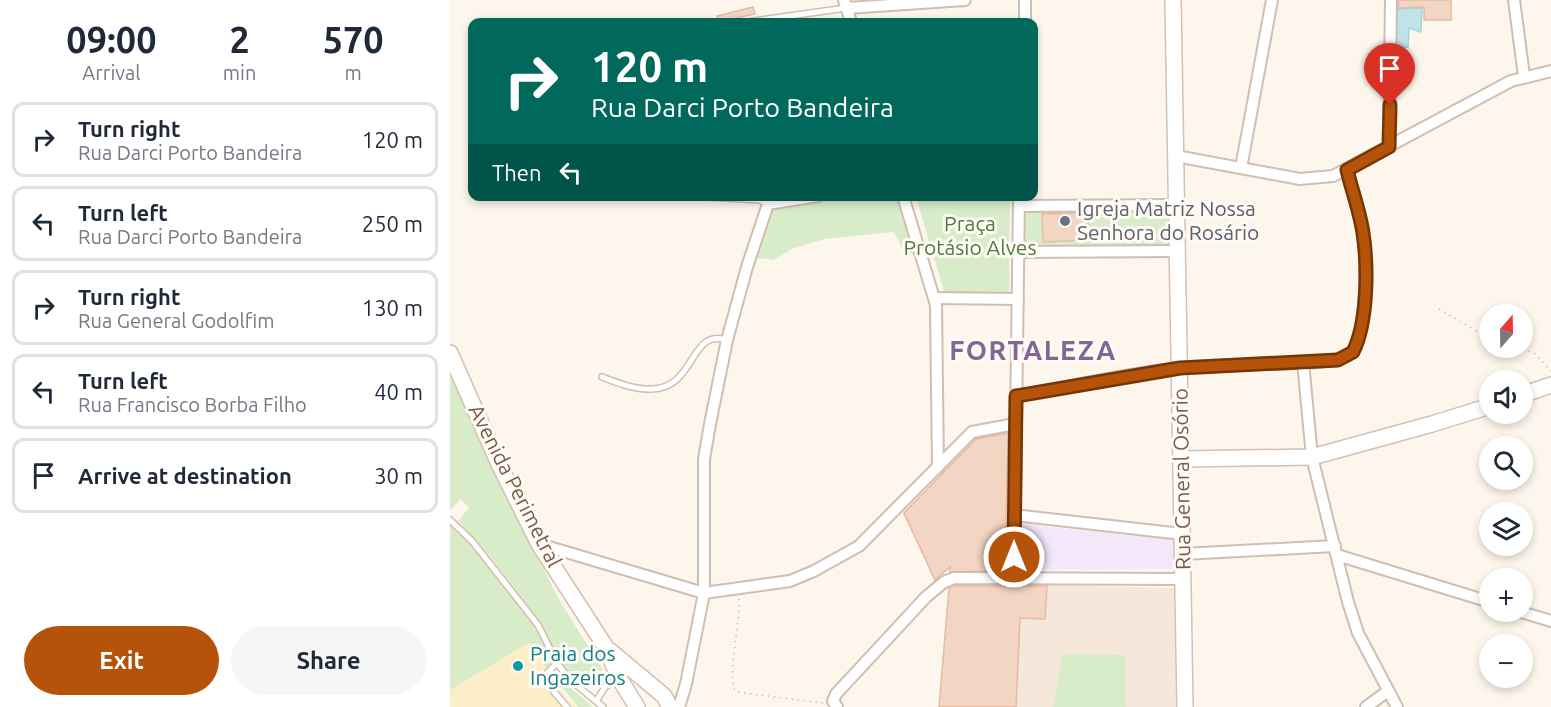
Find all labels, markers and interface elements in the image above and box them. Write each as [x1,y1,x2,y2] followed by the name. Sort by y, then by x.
[66,19,156,60] text: 09:00
[229,19,250,60] text: 2
[323,19,384,60] text: 570
[492,42,570,120] icon: right
[591,43,708,90] text: 120 m
[1364,43,1415,105] pin
[1373,52,1406,85] icon: arrive
[82,61,141,84] text: Arrival
[223,61,256,84] text: min
[345,61,362,84] text: m
[591,92,894,122] text: Rua Darci Porto Bandeira
[78,116,180,141] text: Turn right
[27,123,60,156] icon: right
[362,127,423,152] text: 120 m
[78,141,302,164] text: Rua Darci Porto Bandeira
[554,156,587,189] icon: left
[492,160,542,185] text: Then
[1077,196,1259,244] place label: Igreja Matriz Nossa Senhora do Rosário
[78,200,168,225] text: Turn left
[27,207,60,240] icon: left
[362,211,423,236] text: 250 m
[903,211,1037,259] park label: Praça Protásio Alves
[1058,214,1072,228] marker: Igreja Matriz Nossa Senhora do Rosário
[78,225,302,248] text: Rua Darci Porto Bandeira
[78,284,180,309] text: Turn right
[27,291,60,324] icon: right
[362,295,423,320] text: 130 m
[1479,304,1533,358] north arrow
[1479,304,1533,688] map controls
[78,309,275,332] text: Rua General Godolfim
[949,335,1117,365] district label: FORTALEZA
[78,368,168,393] text: Turn left
[1479,370,1533,424] button: sound
[27,375,60,408] icon: left
[374,379,423,404] text: 40 m
[1167,388,1195,570] street label: Rua General Osório
[78,393,307,416] text: Rua Francisco Borba Filho
[465,400,567,571] street label: Avenida Perimetral
[1479,436,1533,490] button: search
[27,459,60,492] icon: arrive
[78,463,292,488] text: Arrive at destination
[374,463,423,488] text: 30 m
[1479,502,1533,556] button: layers
[982,525,1046,589] position arrow
[1479,568,1533,622] button: +
[24,626,219,695] button: Exit
[231,626,426,695] button: Share
[1479,634,1533,688] button: −
[530,641,626,689] place label: Praia dos Ingazeiros
[511,659,525,673] marker: Praia dos Ingazeiros

